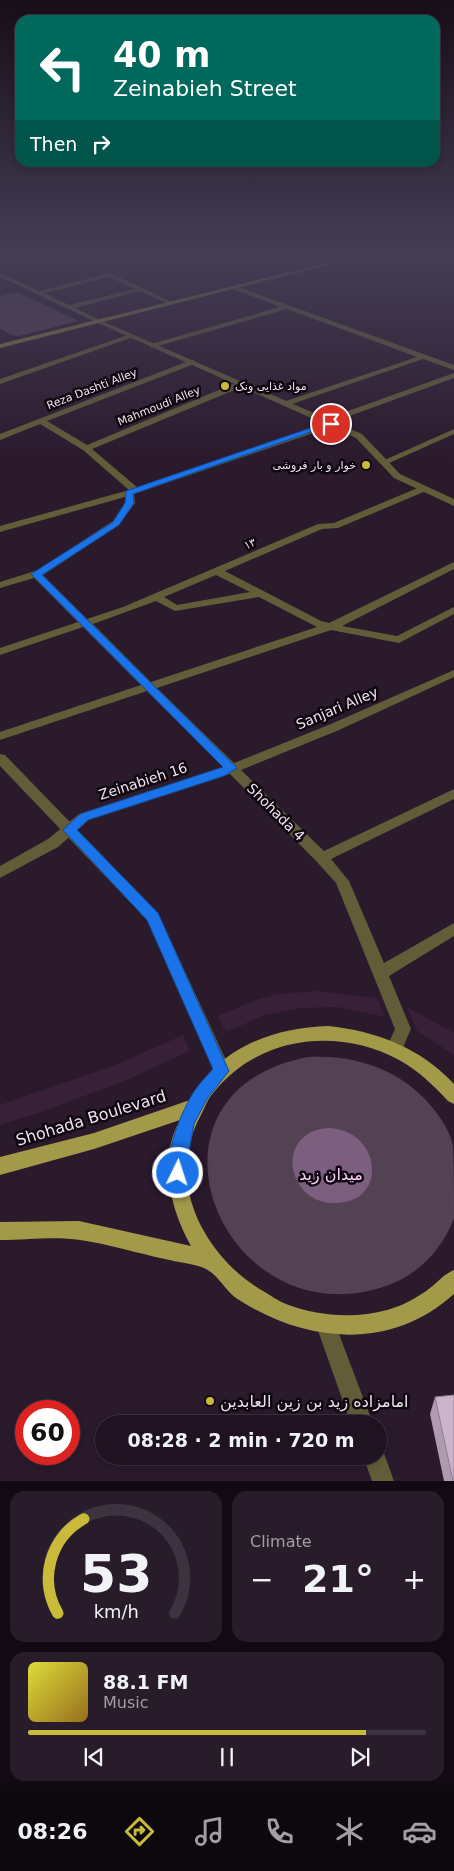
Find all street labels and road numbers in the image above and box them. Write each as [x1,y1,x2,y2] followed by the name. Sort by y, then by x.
[45,366,139,412] street label: Reza Dashti Alley
[116,383,203,429] street label: Mahmoudi Alley
[242,536,258,552] street label: ۱۳
[294,684,380,732] street label: Sanjari Alley
[97,759,189,803] street label: Zeinabieh 16
[244,780,308,844] street label: Shohada 4
[14,1086,168,1150] street label: Shohada Boulevard

